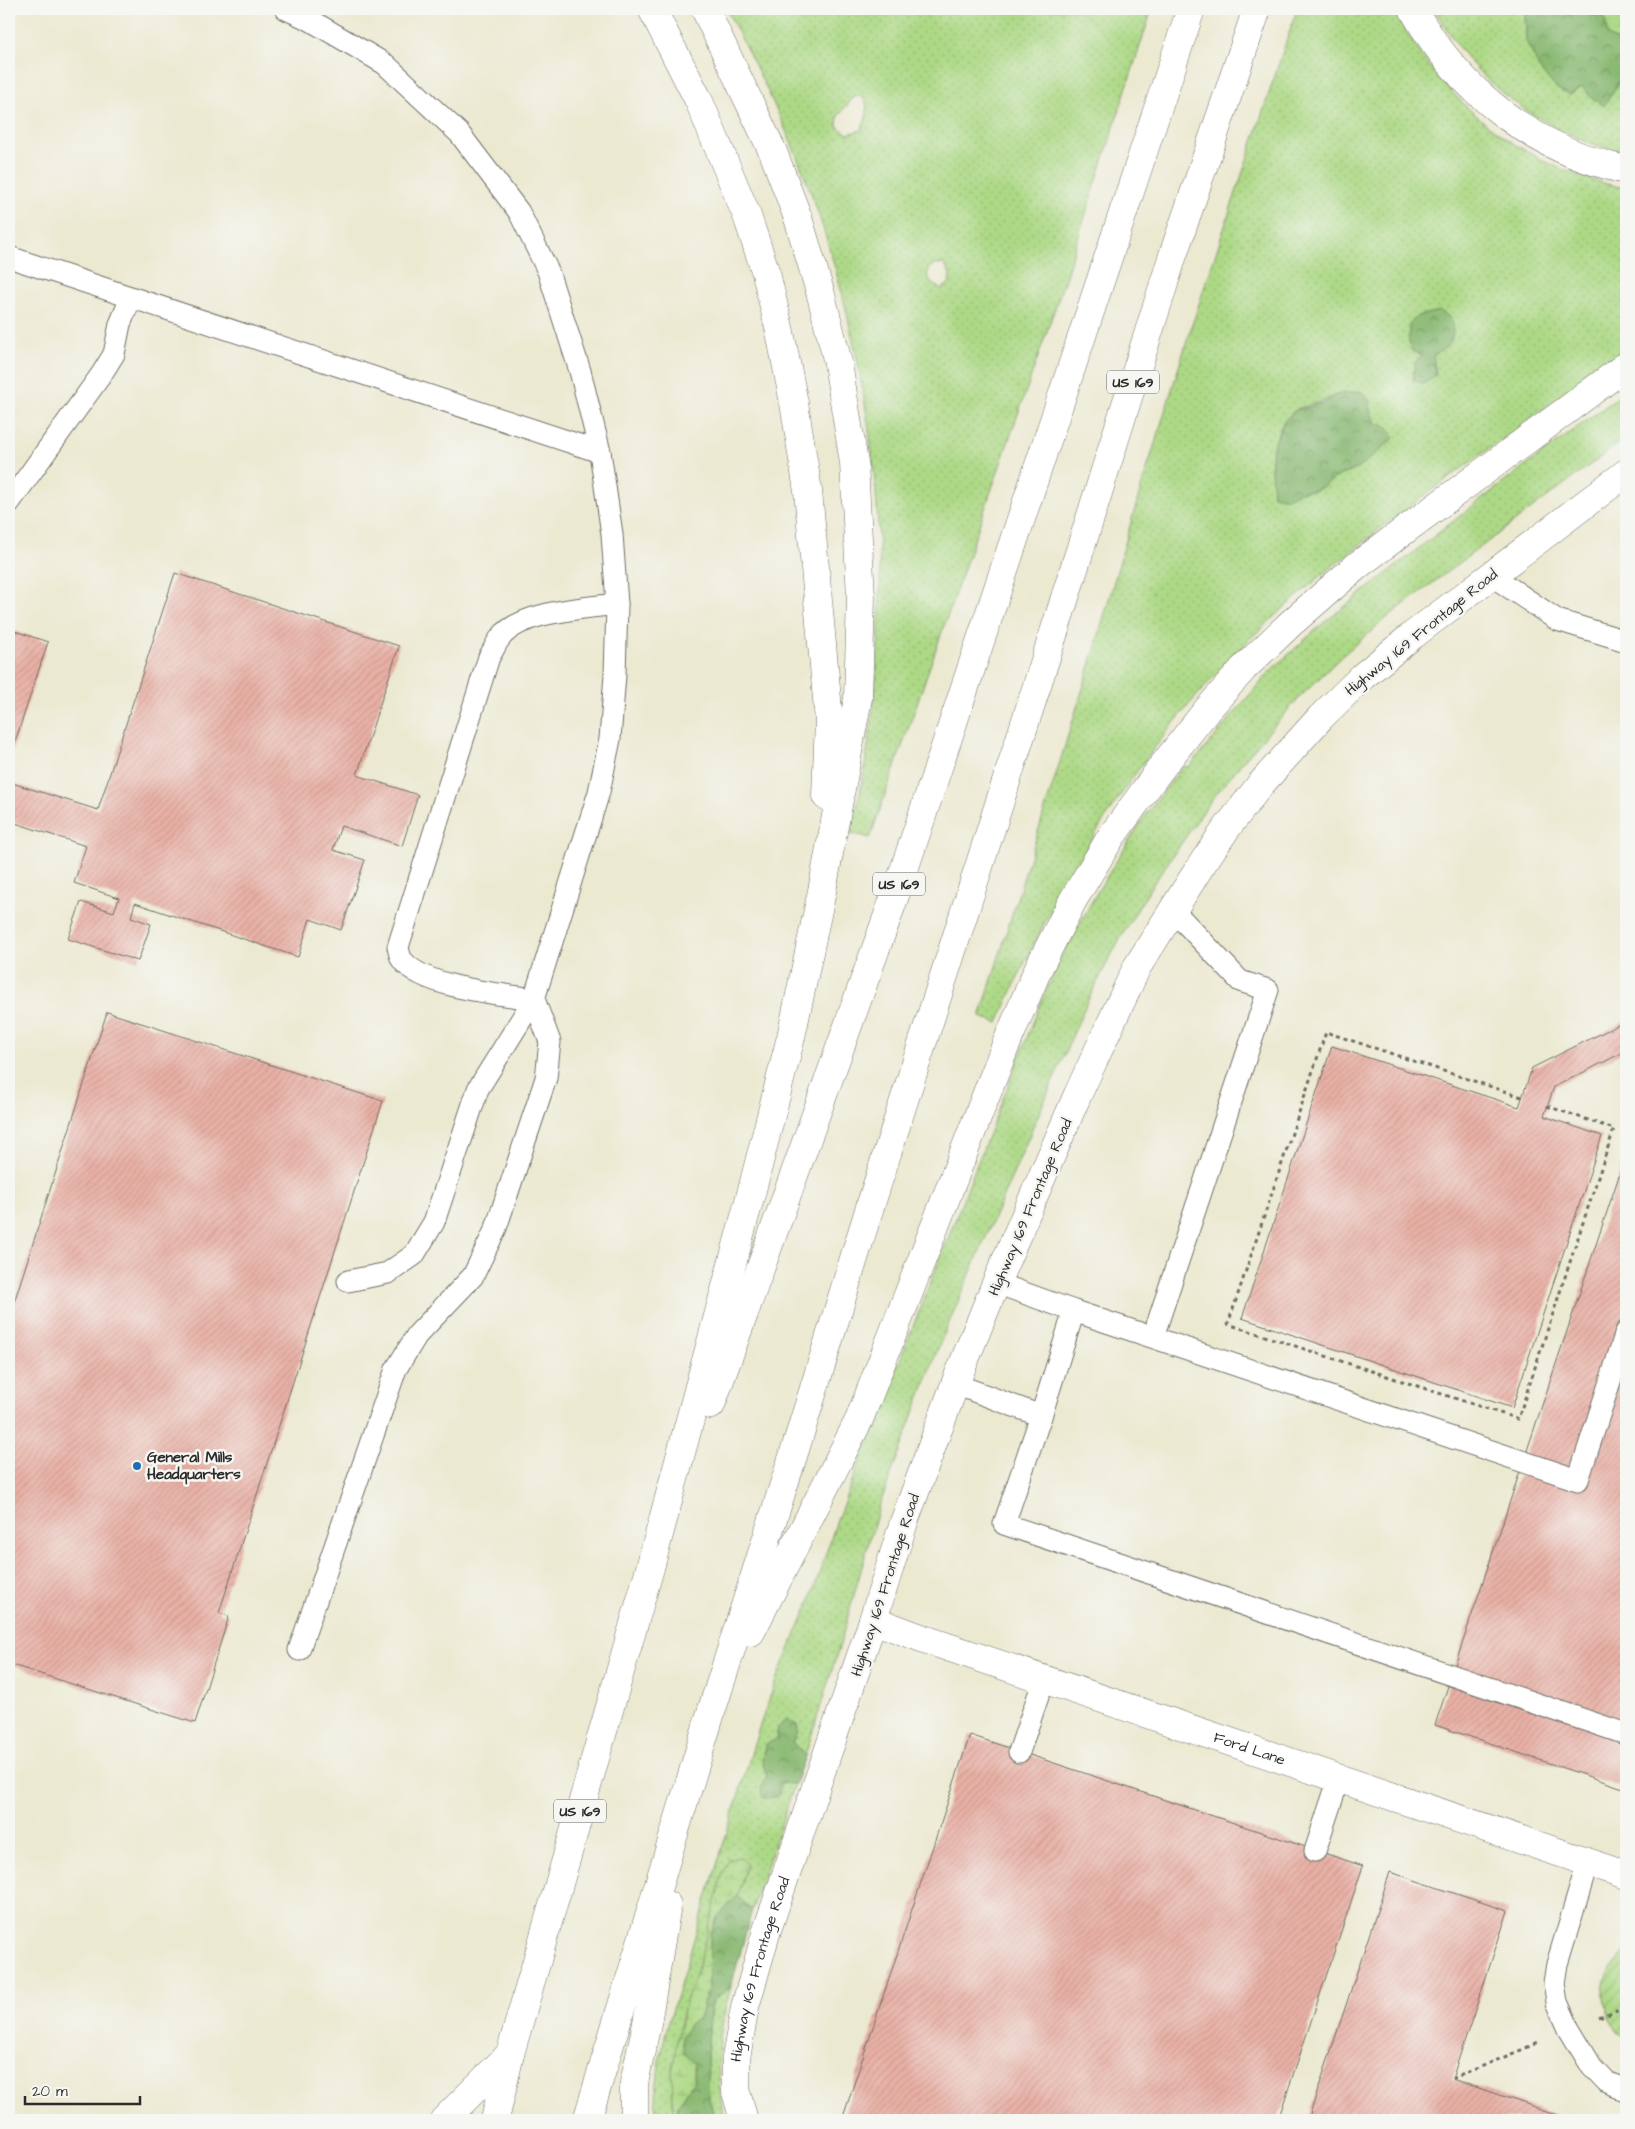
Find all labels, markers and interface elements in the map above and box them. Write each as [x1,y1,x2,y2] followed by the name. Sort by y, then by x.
[1107,371,1159,394] road number: US 169
[1340,564,1503,701] street label: Highway 169 Frontage Road
[873,872,925,896] road number: US 169
[983,1115,1078,1300] street label: Highway 169 Frontage Road
[147,1447,241,1485] place label: General Mills Headquarters
[131,1460,143,1472] marker: General Mills Headquarters
[846,1491,926,1680] street label: Highway 169 Frontage Road
[1211,1727,1288,1771] street label: Ford Lane
[554,1800,606,1822] road number: US 169
[726,1874,795,2064] street label: Highway 169 Frontage Road
[25,2074,140,2106] scale bar
[32,2081,68,2102] text: 20 m

